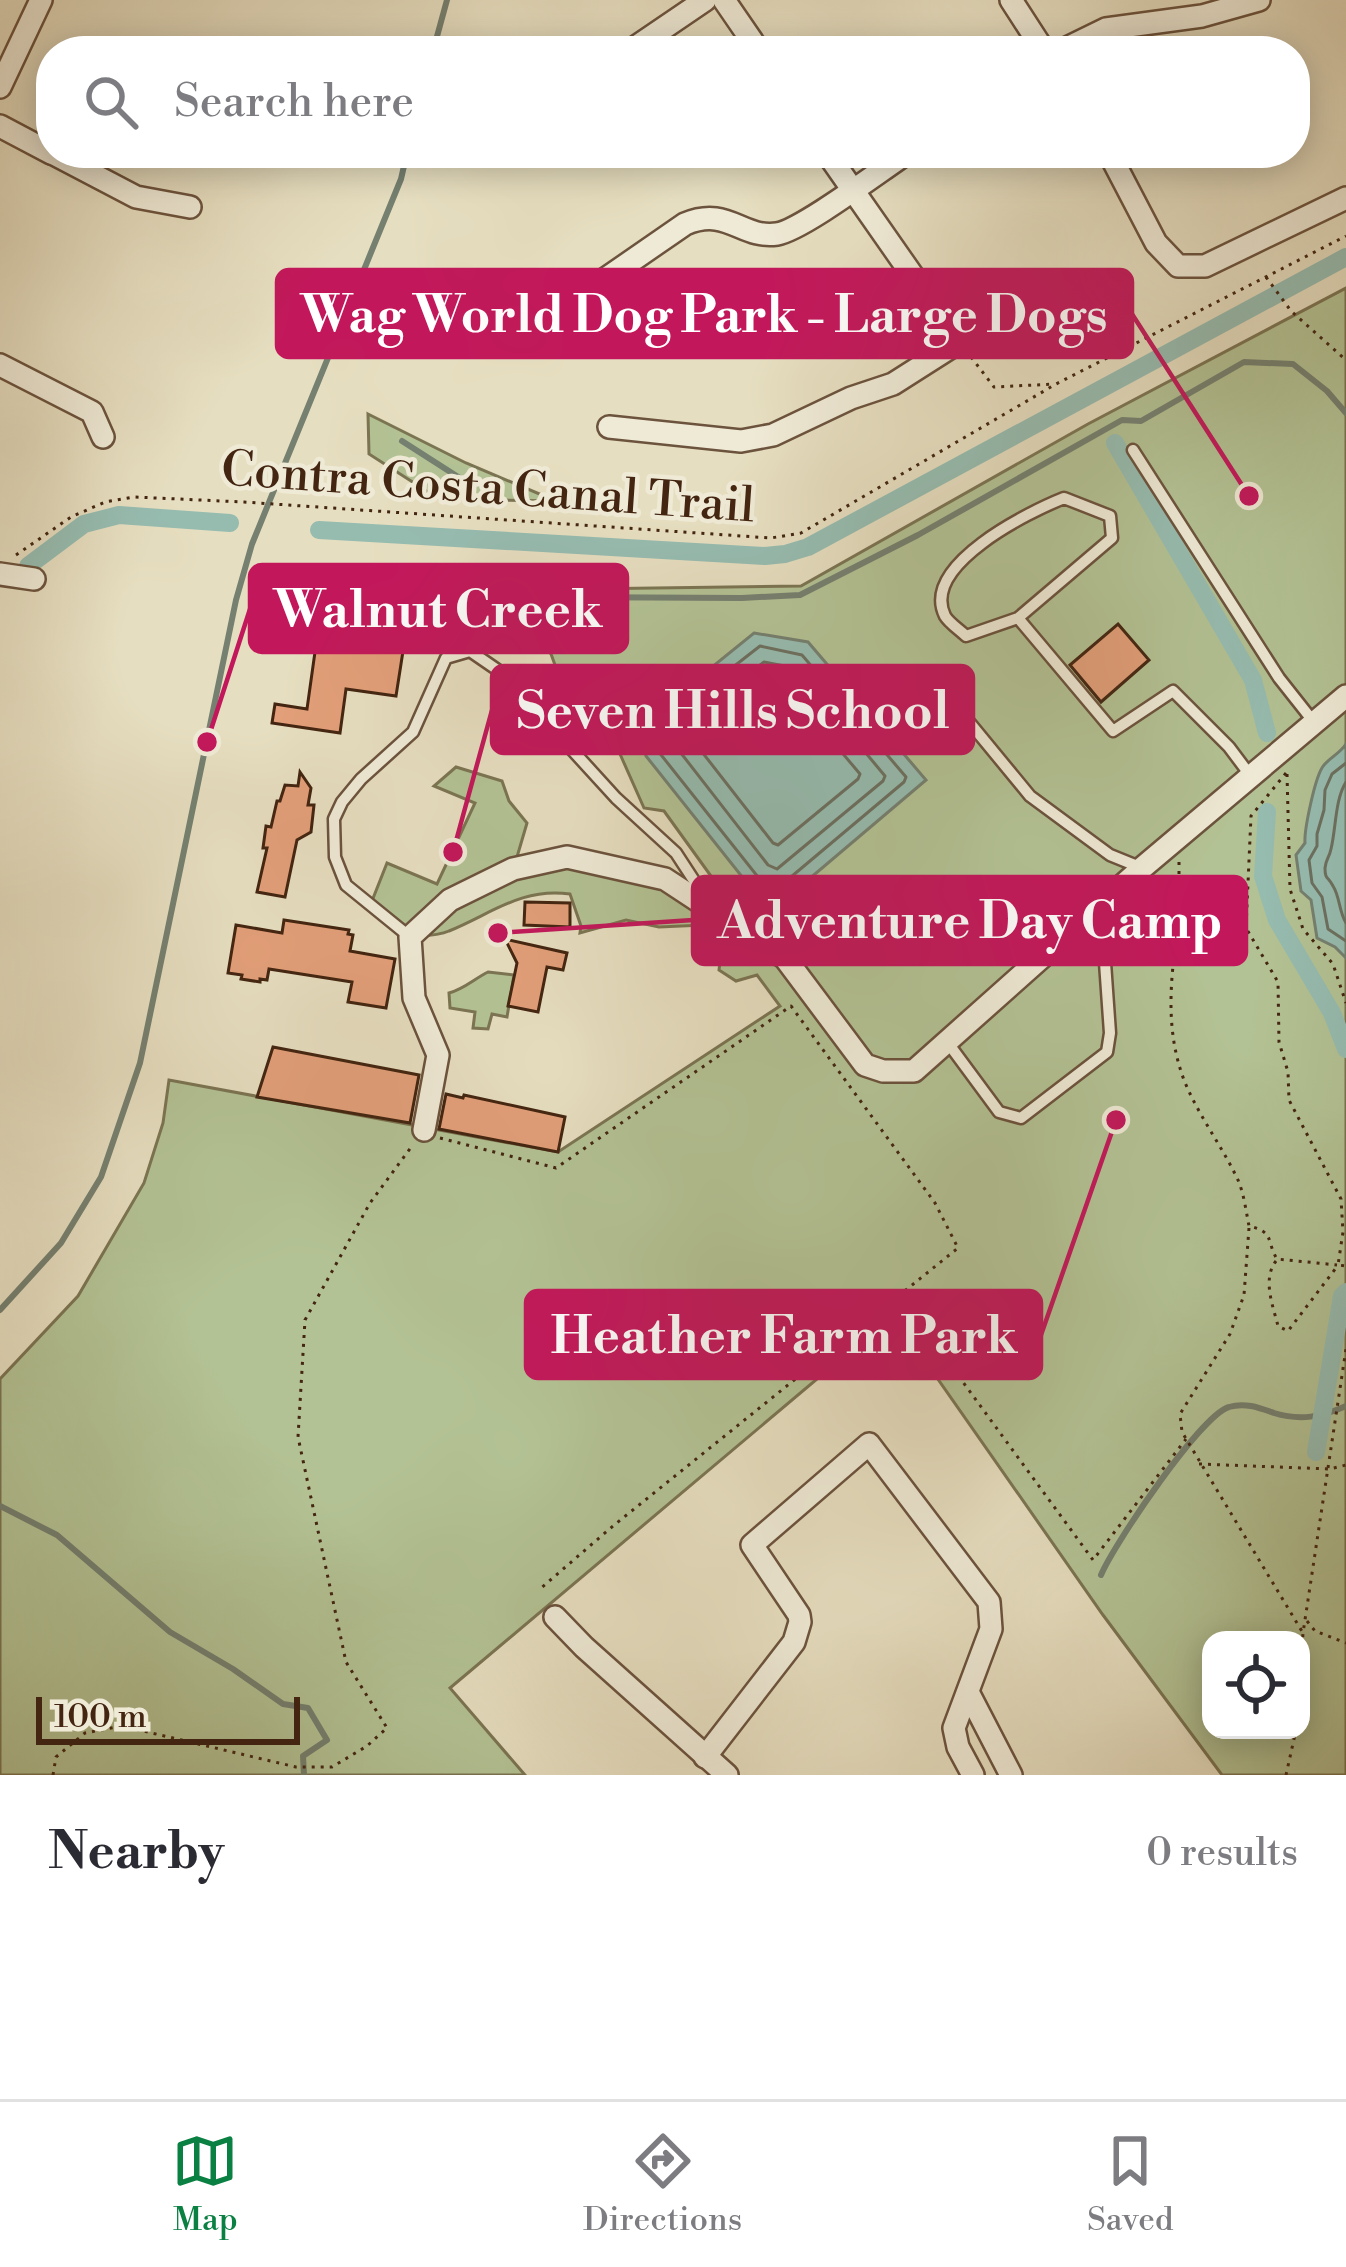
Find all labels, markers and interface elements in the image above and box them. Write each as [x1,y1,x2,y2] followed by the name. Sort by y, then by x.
[36,36,1310,168] search box
[78,69,144,135] icon: search
[174,74,414,131] text: Search here
[277,270,1132,357] callout: Wag World Dog Park - Large Dogs
[298,285,1108,349] text: Wag World Dog Park - Large Dogs
[219,440,756,538] street label: Contra Costa Canal Trail
[250,565,627,652] callout: Walnut Creek
[271,580,604,644] text: Walnut Creek
[492,666,973,753] callout: Seven Hills School
[516,681,950,745] text: Seven Hills School
[693,877,1246,964] callout: Adventure Day Camp
[716,891,1223,955] text: Adventure Day Camp
[526,1291,1041,1378] callout: Heather Farm Park
[550,1306,1019,1370] text: Heather Farm Park
[1202,1631,1310,1739] map controls
[1202,1631,1310,1739] button: locate
[36,1691,300,1744] scale bar
[54,1697,147,1738] text: 100 m
[48,1821,224,1885] text: Nearby
[1146,1829,1298,1878] text: 0 results
[172,2128,238,2241] tab: Map
[583,2128,742,2241] tab: Directions
[1087,2128,1174,2241] tab: Saved

